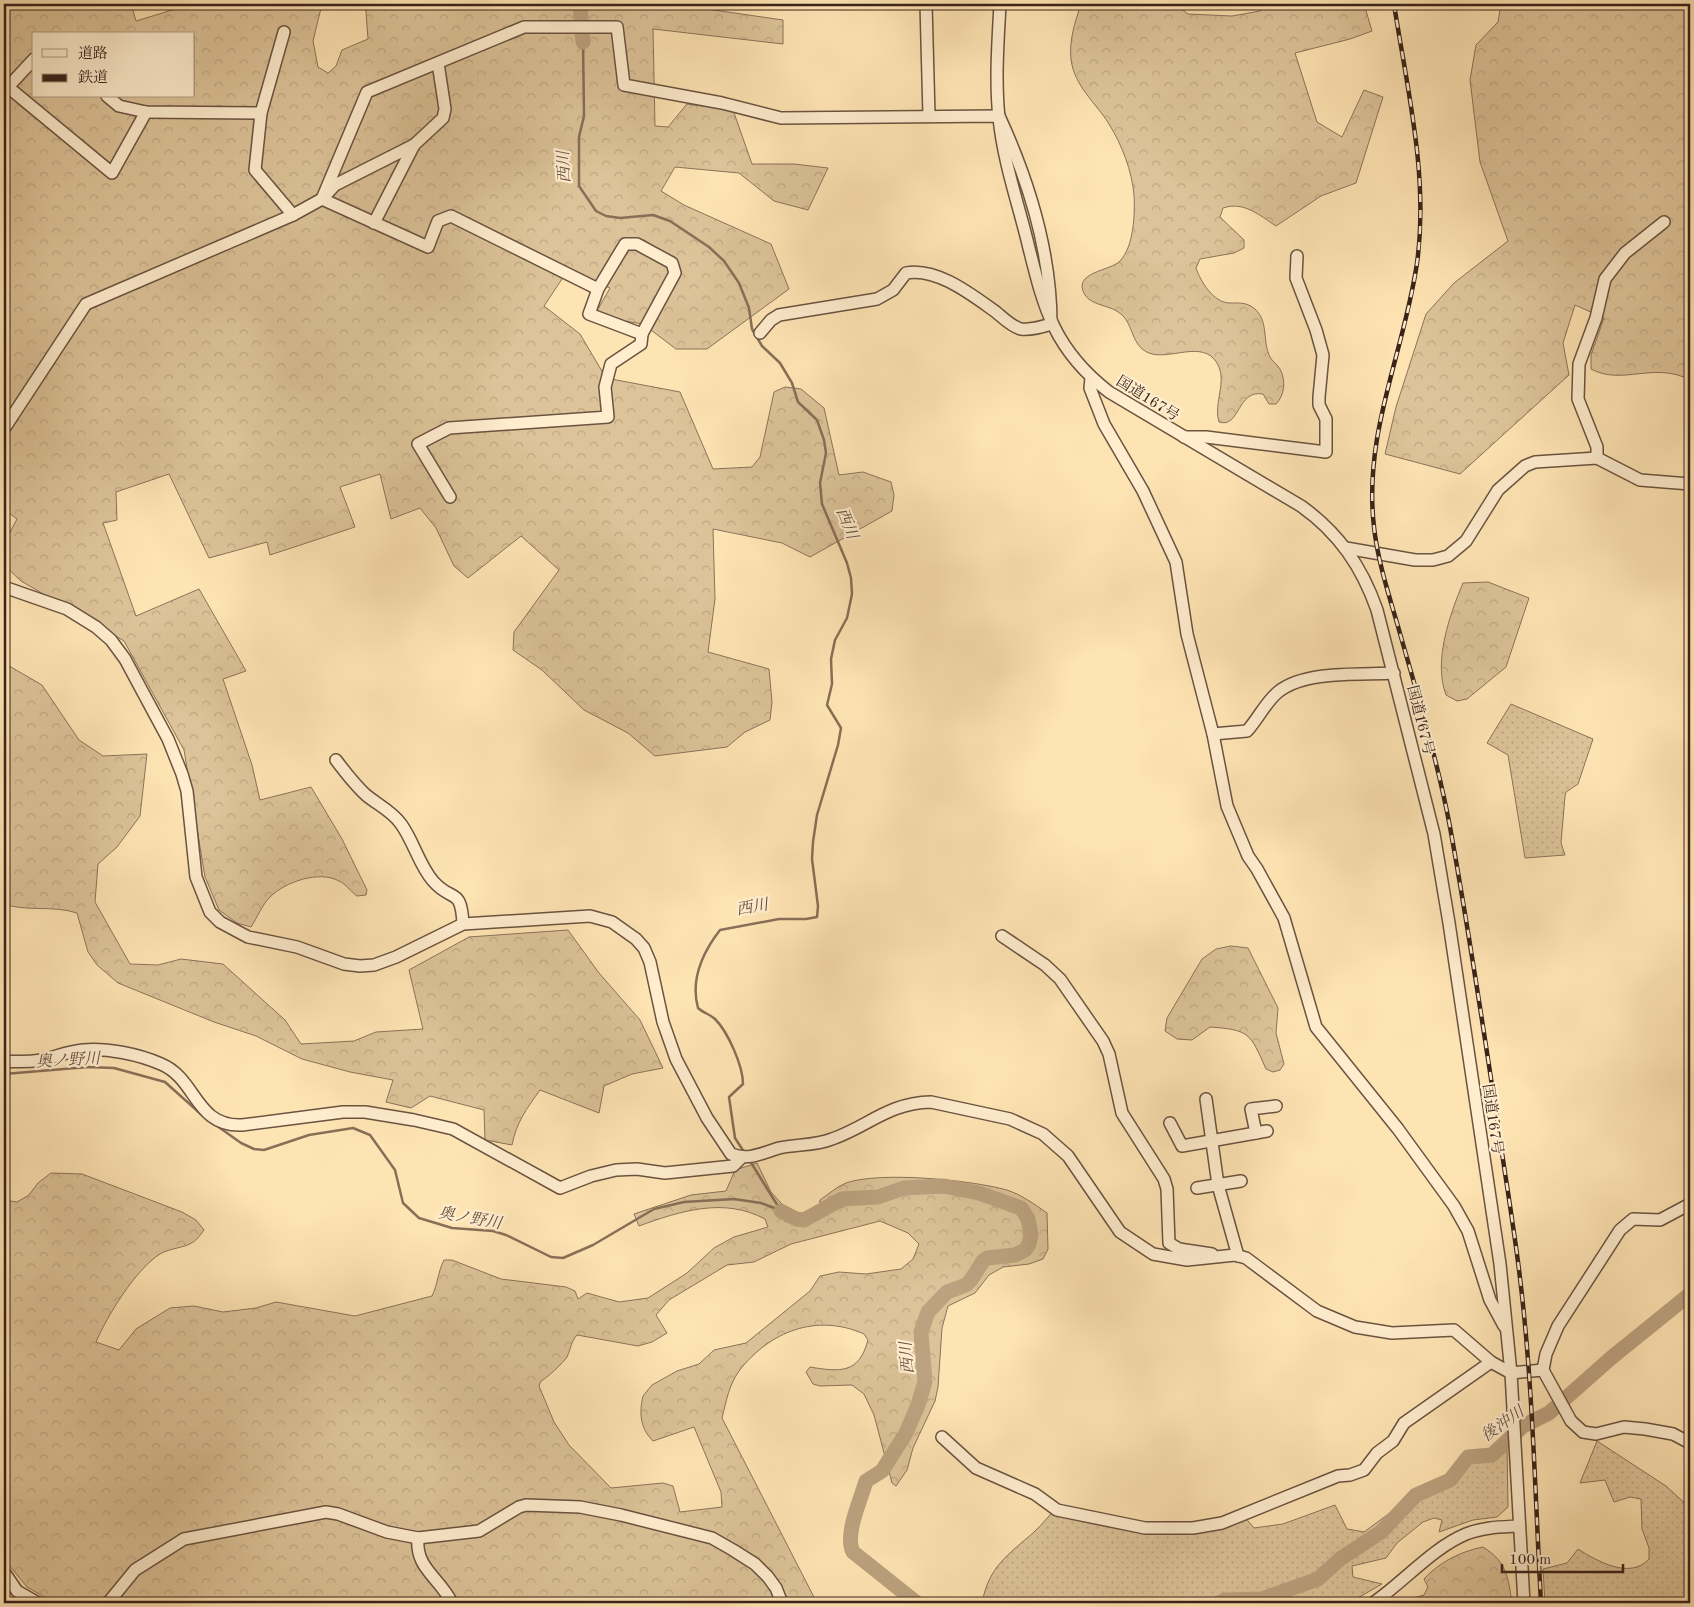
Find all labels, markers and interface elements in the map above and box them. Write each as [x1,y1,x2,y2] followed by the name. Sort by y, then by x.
[32,32,195,98] legend
[78,45,108,62] text: 道路
[78,69,108,86] text: 鉄道
[554,149,574,183] water label: 西川
[1113,372,1182,424] street label: 国道167号
[833,505,862,543] water label: 西川
[1404,684,1437,757] street label: 国道167号
[735,895,771,919] water label: 西川
[36,1049,102,1071] water label: 奥ノ野川
[1479,1083,1506,1155] street label: 国道167号
[437,1204,505,1233] water label: 奥ノ野川
[896,1339,917,1375] water label: 西川
[1478,1402,1529,1445] water label: 後沖川
[1502,1542,1623,1574] scale bar
[1509,1553,1551,1568] text: 100 m

